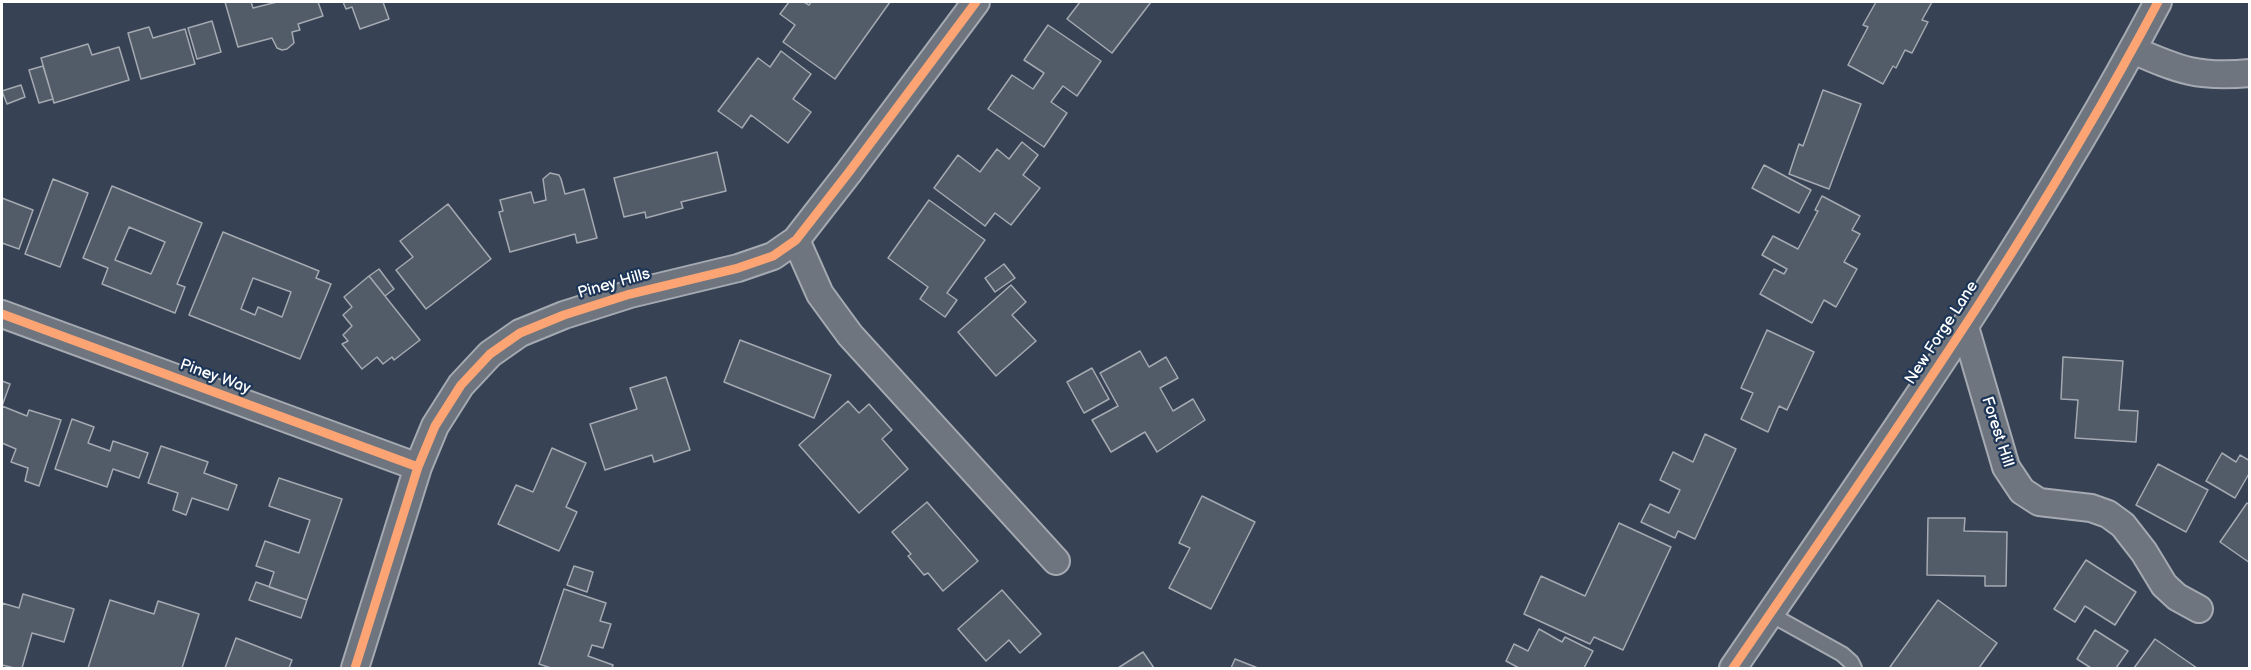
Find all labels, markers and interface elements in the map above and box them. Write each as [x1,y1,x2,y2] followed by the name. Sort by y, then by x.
[576,265,652,303] street label: Piney Hills
[1901,278,1983,388] street label: New Forge Lane
[177,355,253,399] street label: Piney Way
[1977,394,2017,470] street label: Forest Hill

